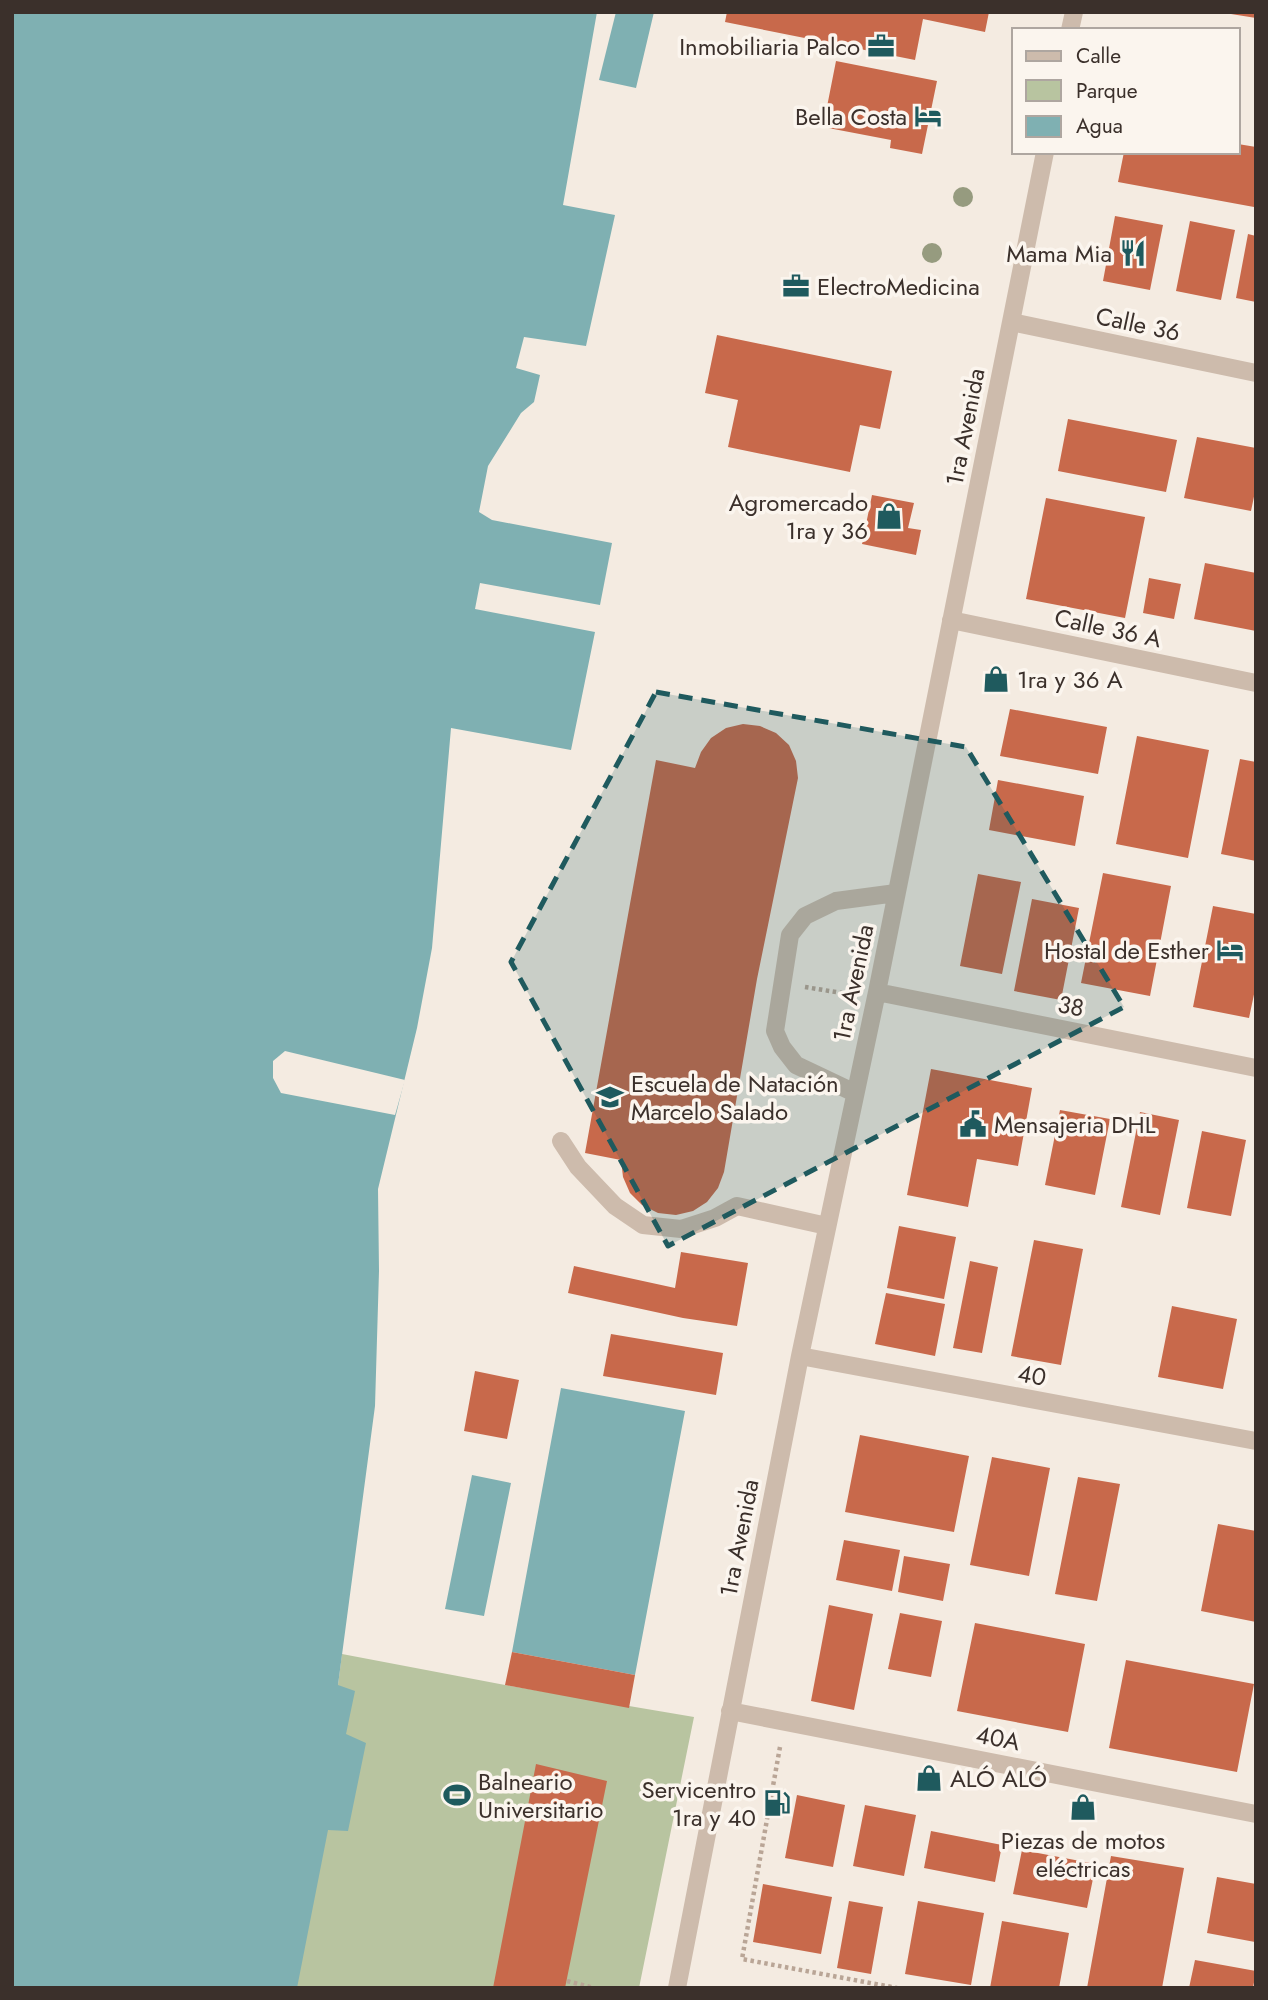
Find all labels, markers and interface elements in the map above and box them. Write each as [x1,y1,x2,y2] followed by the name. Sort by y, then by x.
[1012,28,1240,154] legend
[679,29,860,64] place label: Inmobiliaria Palco
[866,31,896,61] office icon: Inmobiliaria Palco
[1076,41,1121,71] text: Calle
[1076,76,1138,106] text: Parque
[795,99,907,134] place label: Bella Costa
[913,101,943,131] hotel icon: Bella Costa
[1076,111,1123,141] text: Agua
[1006,236,1112,271] place label: Mama Mia
[1118,238,1148,268] restaurant icon: Mama Mia
[817,269,980,304] place label: ElectroMedicina
[781,271,811,301] office icon: ElectroMedicina
[1093,298,1183,350] street label: Calle 36
[936,365,994,489] street label: 1ra Avenida
[729,485,868,548] place label: Agromercado 1ra y 36
[874,501,904,531] shop icon: Agromercado 1ra y 36
[1051,600,1165,656] street label: Calle 36 A
[1017,662,1123,697] place label: 1ra y 36 A
[981,664,1011,694] shop icon: 1ra y 36 A
[824,921,882,1045] street label: 1ra Avenida
[1044,933,1210,968] place label: Hostal de Esther
[1215,935,1245,965] hotel icon: Hostal de Esther
[1055,986,1087,1026] street label: 38
[631,1066,839,1129] place label: Escuela de Natación Marcelo Salado
[595,1082,625,1112] school or university icon: Escuela de Natación Marcelo Salado
[994,1107,1156,1142] place label: Mensajeria DHL
[958,1109,988,1139] public building icon: Mensajeria DHL
[1015,1355,1049,1395] street label: 40
[710,1476,768,1600] street label: 1ra Avenida
[973,1717,1023,1759] street label: 40A
[950,1761,1047,1796] place label: ALÓ ALÓ
[914,1763,944,1793] shop icon: ALÓ ALÓ
[478,1764,603,1827] place label: Balneario Universitario
[642,1772,756,1835] place label: Servicentro 1ra y 40
[442,1780,472,1810] sports icon: Balneario Universitario
[762,1788,792,1818] fuel station icon: Servicentro 1ra y 40
[1068,1792,1098,1822] shop icon: Piezas de motos eléctricas
[1001,1823,1165,1886] place label: Piezas de motos eléctricas

